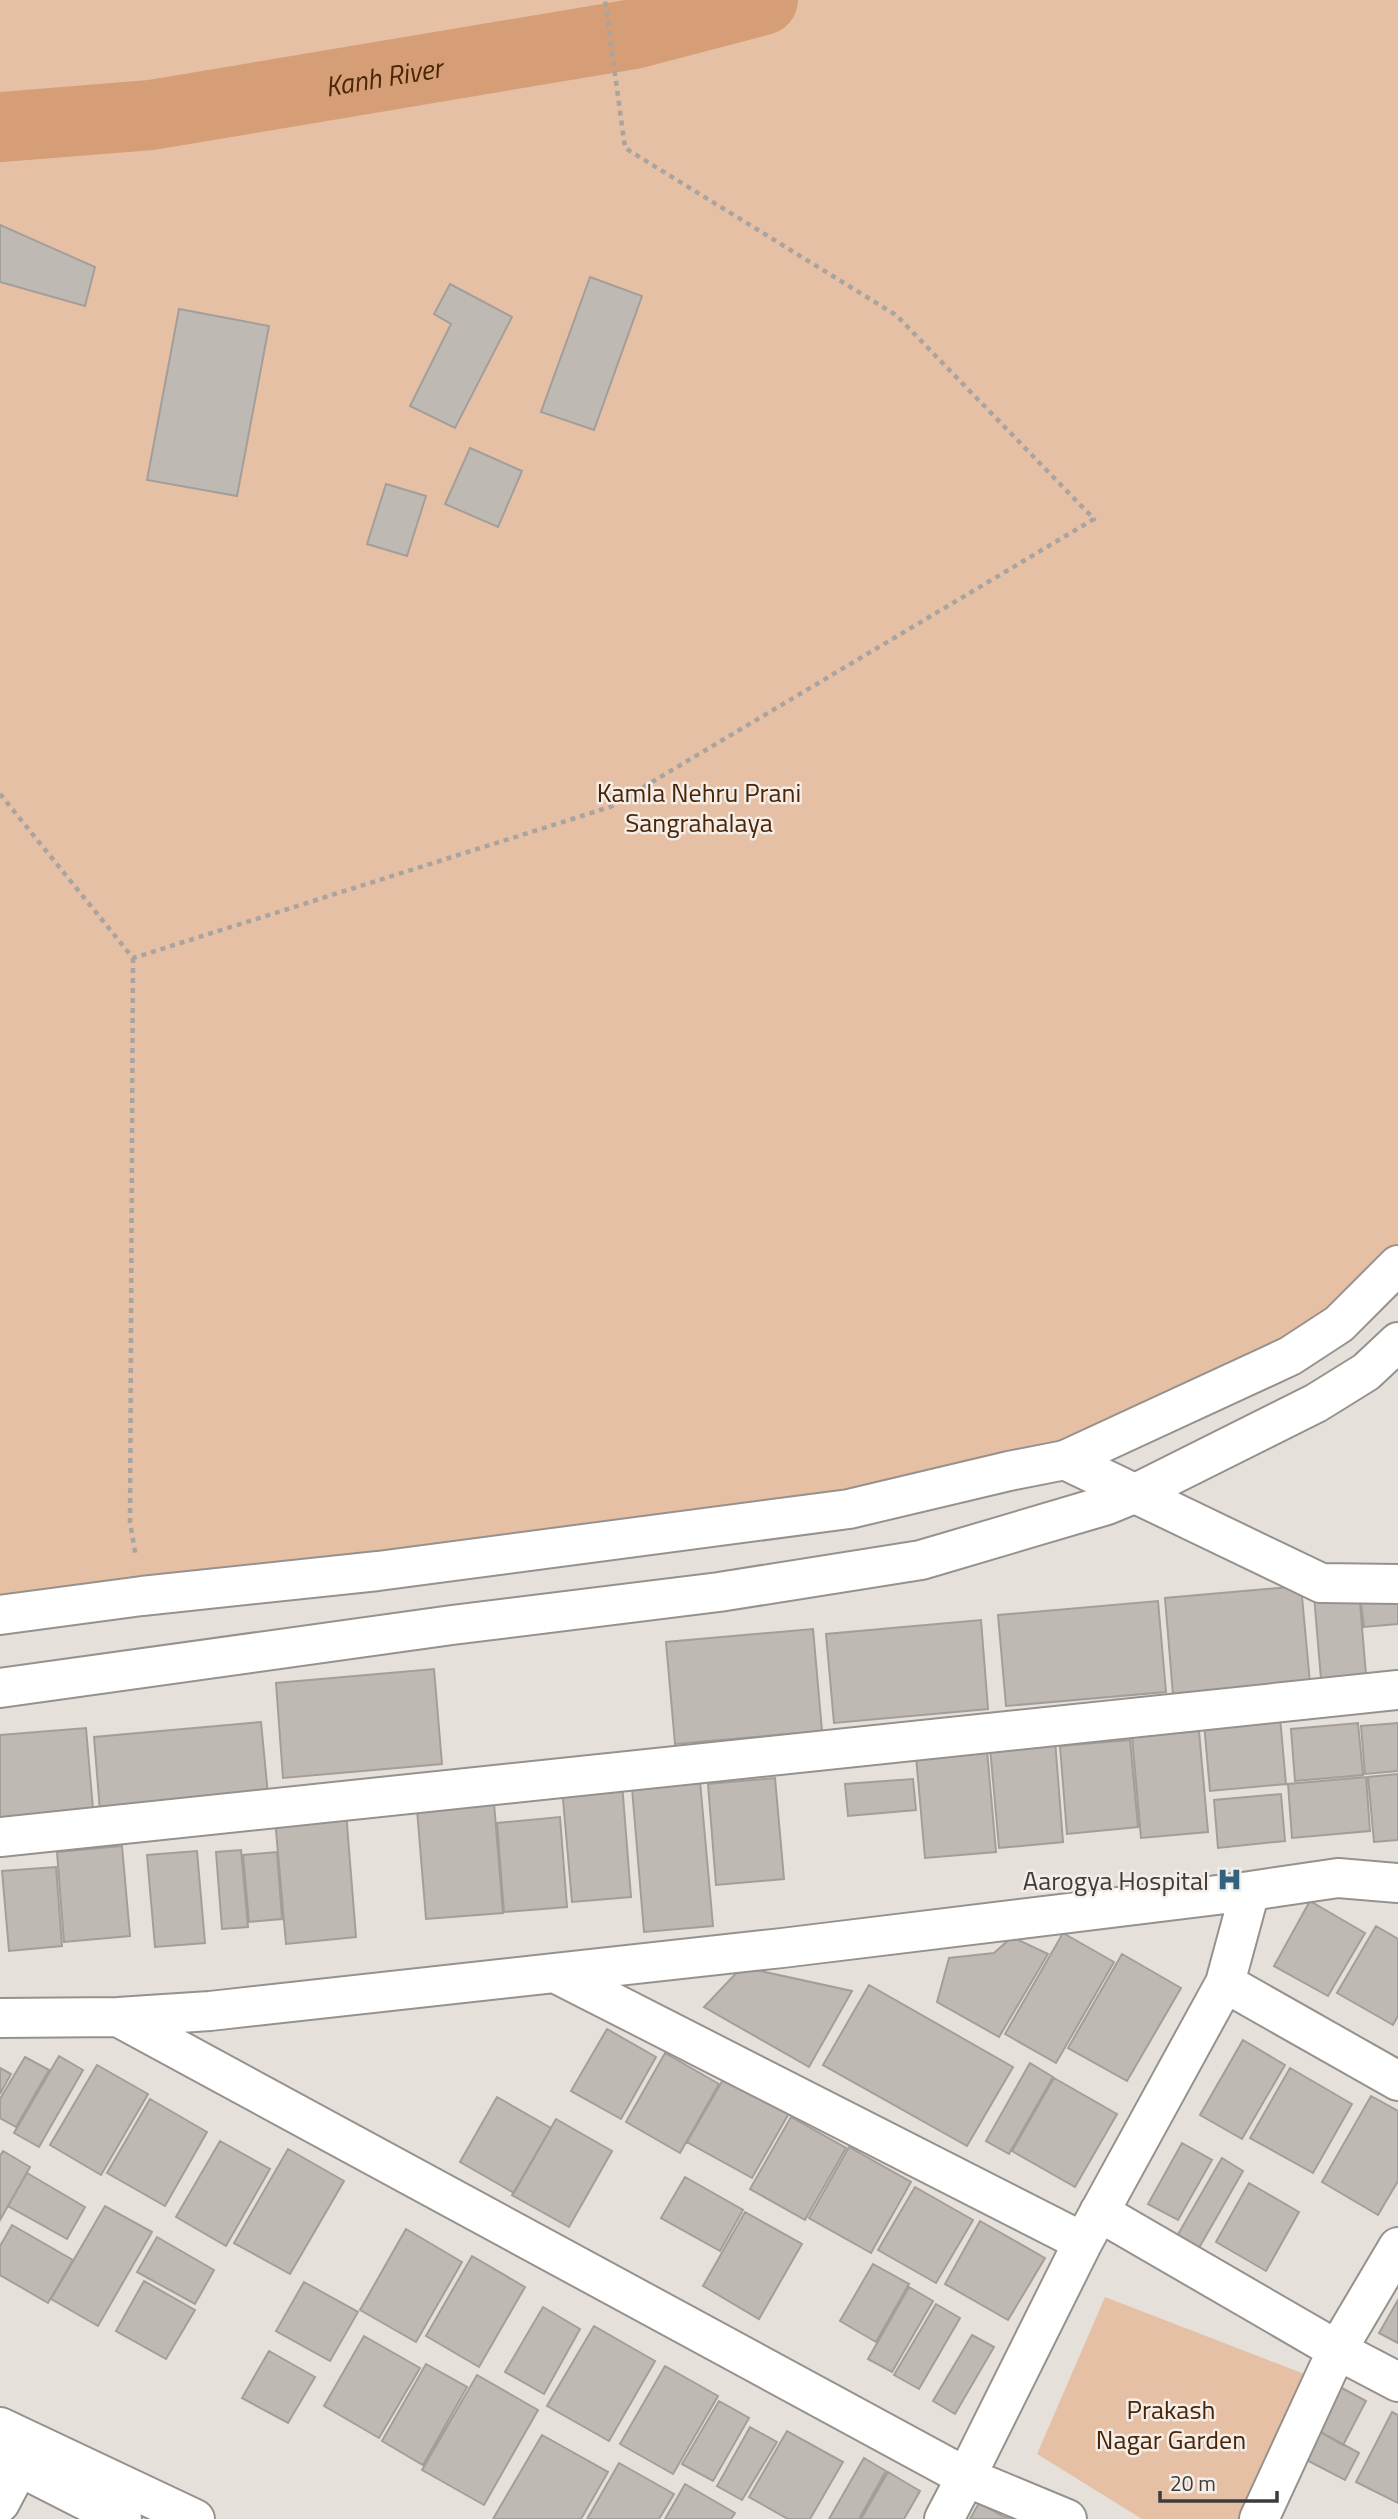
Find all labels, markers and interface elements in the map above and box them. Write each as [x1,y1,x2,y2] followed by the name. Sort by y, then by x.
[322,45,448,107] water label: Kanh River
[597,773,801,842] park label: Kamla Nehru Prani Sangrahalaya
[1023,1861,1209,1900] place label: Aarogya Hospital
[1215,1866,1243,1894] hospital icon: Aarogya Hospital
[1096,2390,1246,2459] park label: Prakash Nagar Garden
[1160,2460,1277,2504] scale bar
[1170,2467,1216,2499] text: 20 m

